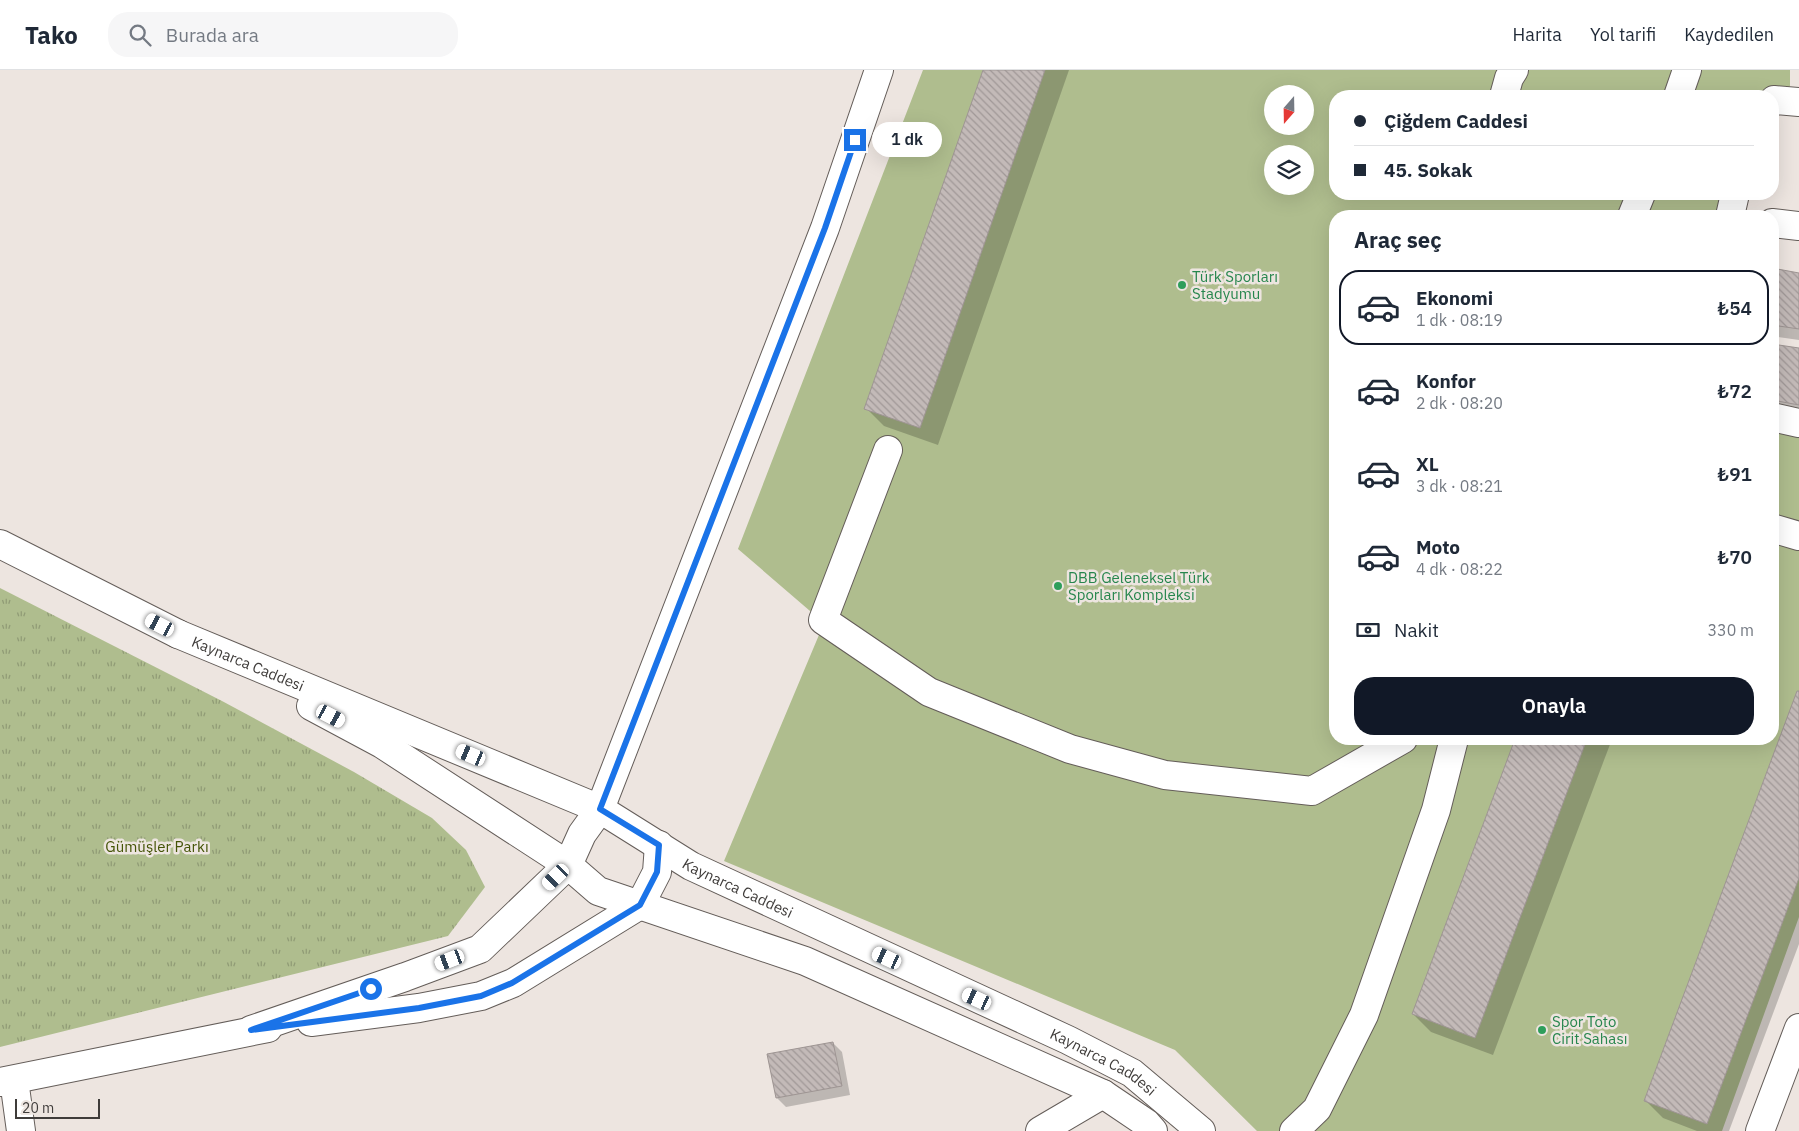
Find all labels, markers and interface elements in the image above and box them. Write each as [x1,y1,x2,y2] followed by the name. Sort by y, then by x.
[108,12,458,57] search box
[25,19,78,51] text: Tako
[126,21,154,49] icon: search
[166,23,259,47] text: Burada ara
[1513,23,1562,46] text: Harita
[1590,23,1656,46] text: Yol tarifi
[1684,23,1774,46] text: Kaydedilen
[1264,85,1314,135] north arrow
[1264,85,1314,195] map controls
[1384,109,1528,133] text: Çiğdem Caddesi
[872,122,942,158] callout: 1 dk
[844,129,866,151] route end
[891,129,923,149] text: 1 dk
[1264,145,1314,195] button: layers
[1384,158,1472,182] text: 45. Sokak
[1354,225,1442,254] text: Araç seç
[1192,267,1278,303] place label: Türk Sporları Stadyumu
[1176,279,1188,291] marker: Türk Sporları Stadyumu
[1356,285,1401,330] icon: car
[1416,286,1493,310] text: Ekonomi
[1718,296,1752,320] text: ₺54
[1416,310,1503,330] text: 1 dk · 08:19
[1356,368,1401,413] icon: car
[1416,369,1476,393] text: Konfor
[1718,379,1752,403] text: ₺72
[1416,393,1503,413] text: 2 dk · 08:20
[1356,451,1401,496] icon: car
[1416,452,1439,476] text: XL
[1718,462,1752,486] text: ₺91
[1416,476,1503,496] text: 3 dk · 08:21
[1356,534,1401,579] icon: car
[1416,535,1460,559] text: Moto
[1718,545,1752,569] text: ₺70
[1416,559,1503,579] text: 4 dk · 08:22
[1068,568,1210,604] place label: DBB Geleneksel Türk Sporları Kompleksi
[1052,580,1064,592] marker: DBB Geleneksel Türk Sporları Kompleksi
[143,612,176,638] car
[1354,616,1382,644] icon: cash
[1394,618,1439,642] text: Nakit
[1707,620,1754,640] text: 330 m
[189,631,307,695] street label: Kaynarca Caddesi
[1354,677,1754,735] button: Onayla
[314,702,347,730] car
[454,742,487,768] car
[105,837,209,856] park label: Gümüşler Parkı
[679,854,796,921] street label: Kaynarca Caddesi
[539,861,572,893] car
[870,945,903,971] car
[433,948,466,972] car
[360,978,382,1000] route start
[960,986,993,1012] car
[1552,1012,1627,1048] place label: Spor Toto Cirit Sahası
[1047,1024,1161,1099] street label: Kaynarca Caddesi
[1536,1024,1548,1036] marker: Spor Toto Cirit Sahası
[15,1096,100,1119] scale bar
[22,1099,54,1117] text: 20 m

